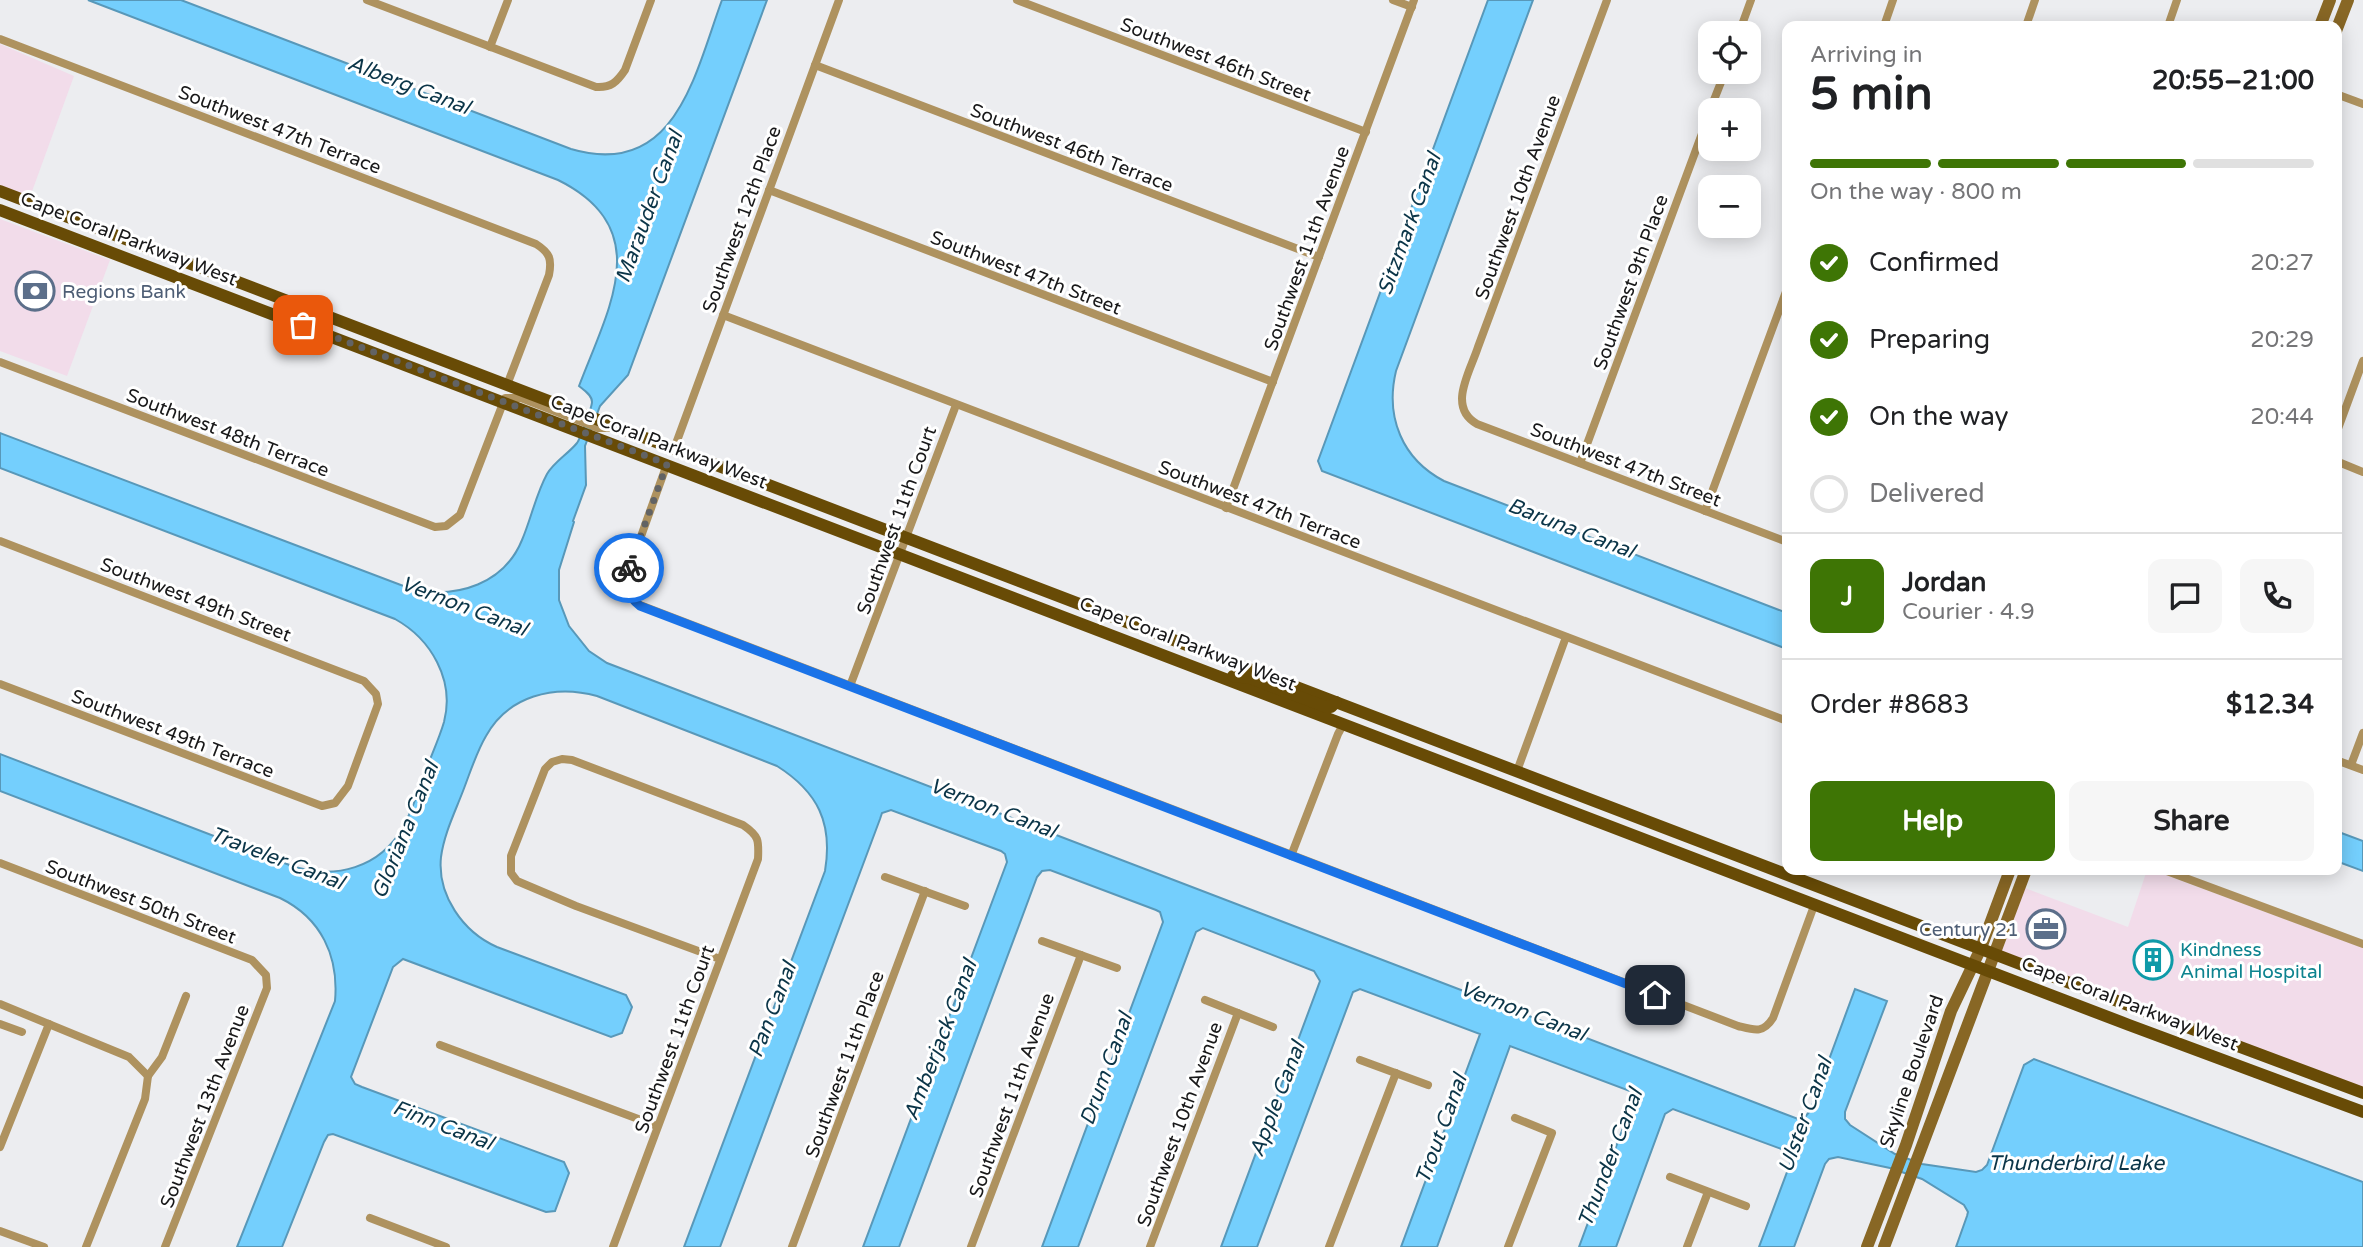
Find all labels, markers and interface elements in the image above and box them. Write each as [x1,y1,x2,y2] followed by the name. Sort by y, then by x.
[1117,13,1314,106] street label: Southwest 46th Street
[1698,21,1761,238] map controls
[1698,21,1761,84] button: locate
[1810,41,1923,69] text: Arriving in
[344,51,476,121] water label: Alberg Canal
[2152,65,2314,96] text: 20:55–21:00
[1810,67,1933,122] text: 5 min
[175,81,384,179] street label: Southwest 47th Terrace
[1471,92,1565,303] street label: Southwest 10th Avenue
[1698,98,1761,161] button: +
[967,99,1176,197] street label: Southwest 46th Terrace
[698,123,786,316] street label: Southwest 12th Place
[610,125,689,286] water label: Marauder Canal
[1260,143,1354,354] street label: Southwest 11th Avenue
[1372,147,1448,298] water label: Sitzmark Canal
[1698,175,1761,238] button: −
[1810,178,2022,206] text: On the way · 800 m
[17,187,240,290] street label: Cape Coral Parkway West
[1589,192,1673,373] street label: Southwest 9th Place
[927,226,1124,319] street label: Southwest 47th Street
[1810,244,1848,282] icon: check
[1869,247,1999,278] text: Confirmed
[2250,249,2314,277] text: 20:27
[14,270,56,312] bank icon: Regions Bank
[62,281,186,303] place label: Regions Bank
[273,295,333,355] pin
[284,306,322,344] icon: bag
[1810,321,1848,359] icon: check
[1869,324,1990,355] text: Preparing
[2250,326,2314,354] text: 20:29
[123,384,332,482] street label: Southwest 48th Terrace
[547,390,770,493] street label: Cape Coral Parkway West
[1810,398,1848,436] icon: check
[1869,401,2009,432] text: On the way
[2250,403,2314,431] text: 20:44
[1527,418,1724,511] street label: Southwest 47th Street
[853,423,941,617] street label: Southwest 11th Court
[1155,456,1364,554] street label: Southwest 47th Terrace
[1869,478,1985,509] text: Delivered
[1504,493,1640,565] water label: Baruna Canal
[594,533,664,603] courier
[610,549,648,587] icon: bike
[97,553,294,646] street label: Southwest 49th Street
[2148,559,2222,633] button: chat
[2240,559,2314,633] button: phone
[1902,567,1986,598] text: Jordan
[397,571,533,643] water label: Vernon Canal
[1841,581,1853,612] text: J
[1076,592,1299,695] street label: Cape Coral Parkway West
[1902,598,2035,626] text: Courier · 4.9
[68,685,277,783] street label: Southwest 49th Terrace
[1810,689,1970,720] text: Order #8683
[2226,689,2314,720] text: $12.34
[367,756,445,902] water label: Gloriana Canal
[926,773,1062,845] water label: Vernon Canal
[1810,781,2055,861] button: Help
[2069,781,2314,861] button: Share
[207,822,350,896] water label: Traveler Canal
[42,855,239,948] street label: Southwest 50th Street
[2025,908,2067,950] office icon: Century 21
[1919,919,2019,941] place label: Century 21
[2132,939,2174,981] building icon: Kindness Animal Hospital
[2180,939,2322,983] place label: Kindness Animal Hospital
[631,942,719,1136] street label: Southwest 11th Court
[2018,952,2241,1055] street label: Cape Coral Parkway West
[898,954,983,1124] water label: Amberjack Canal
[743,957,803,1061] water label: Pan Canal
[1625,965,1685,1025] pin
[801,968,889,1161] street label: Southwest 11th Place
[1456,976,1592,1048] water label: Vernon Canal
[1636,976,1674,1014] icon: home
[965,990,1059,1201] street label: Southwest 11th Avenue
[1875,992,1948,1151] street label: Skyline Boulevard
[156,1002,254,1211] street label: Southwest 13th Avenue
[1075,1007,1139,1129] water label: Drum Canal
[1133,1019,1227,1230] street label: Southwest 10th Avenue
[1244,1036,1312,1160] water label: Apple Canal
[1773,1052,1839,1176] water label: Ulster Canal
[1410,1068,1474,1187] water label: Trout Canal
[1573,1083,1649,1231] water label: Thunder Canal
[389,1095,499,1157] water label: Finn Canal
[1988,1151,2165,1176] water label: Thunderbird Lake

